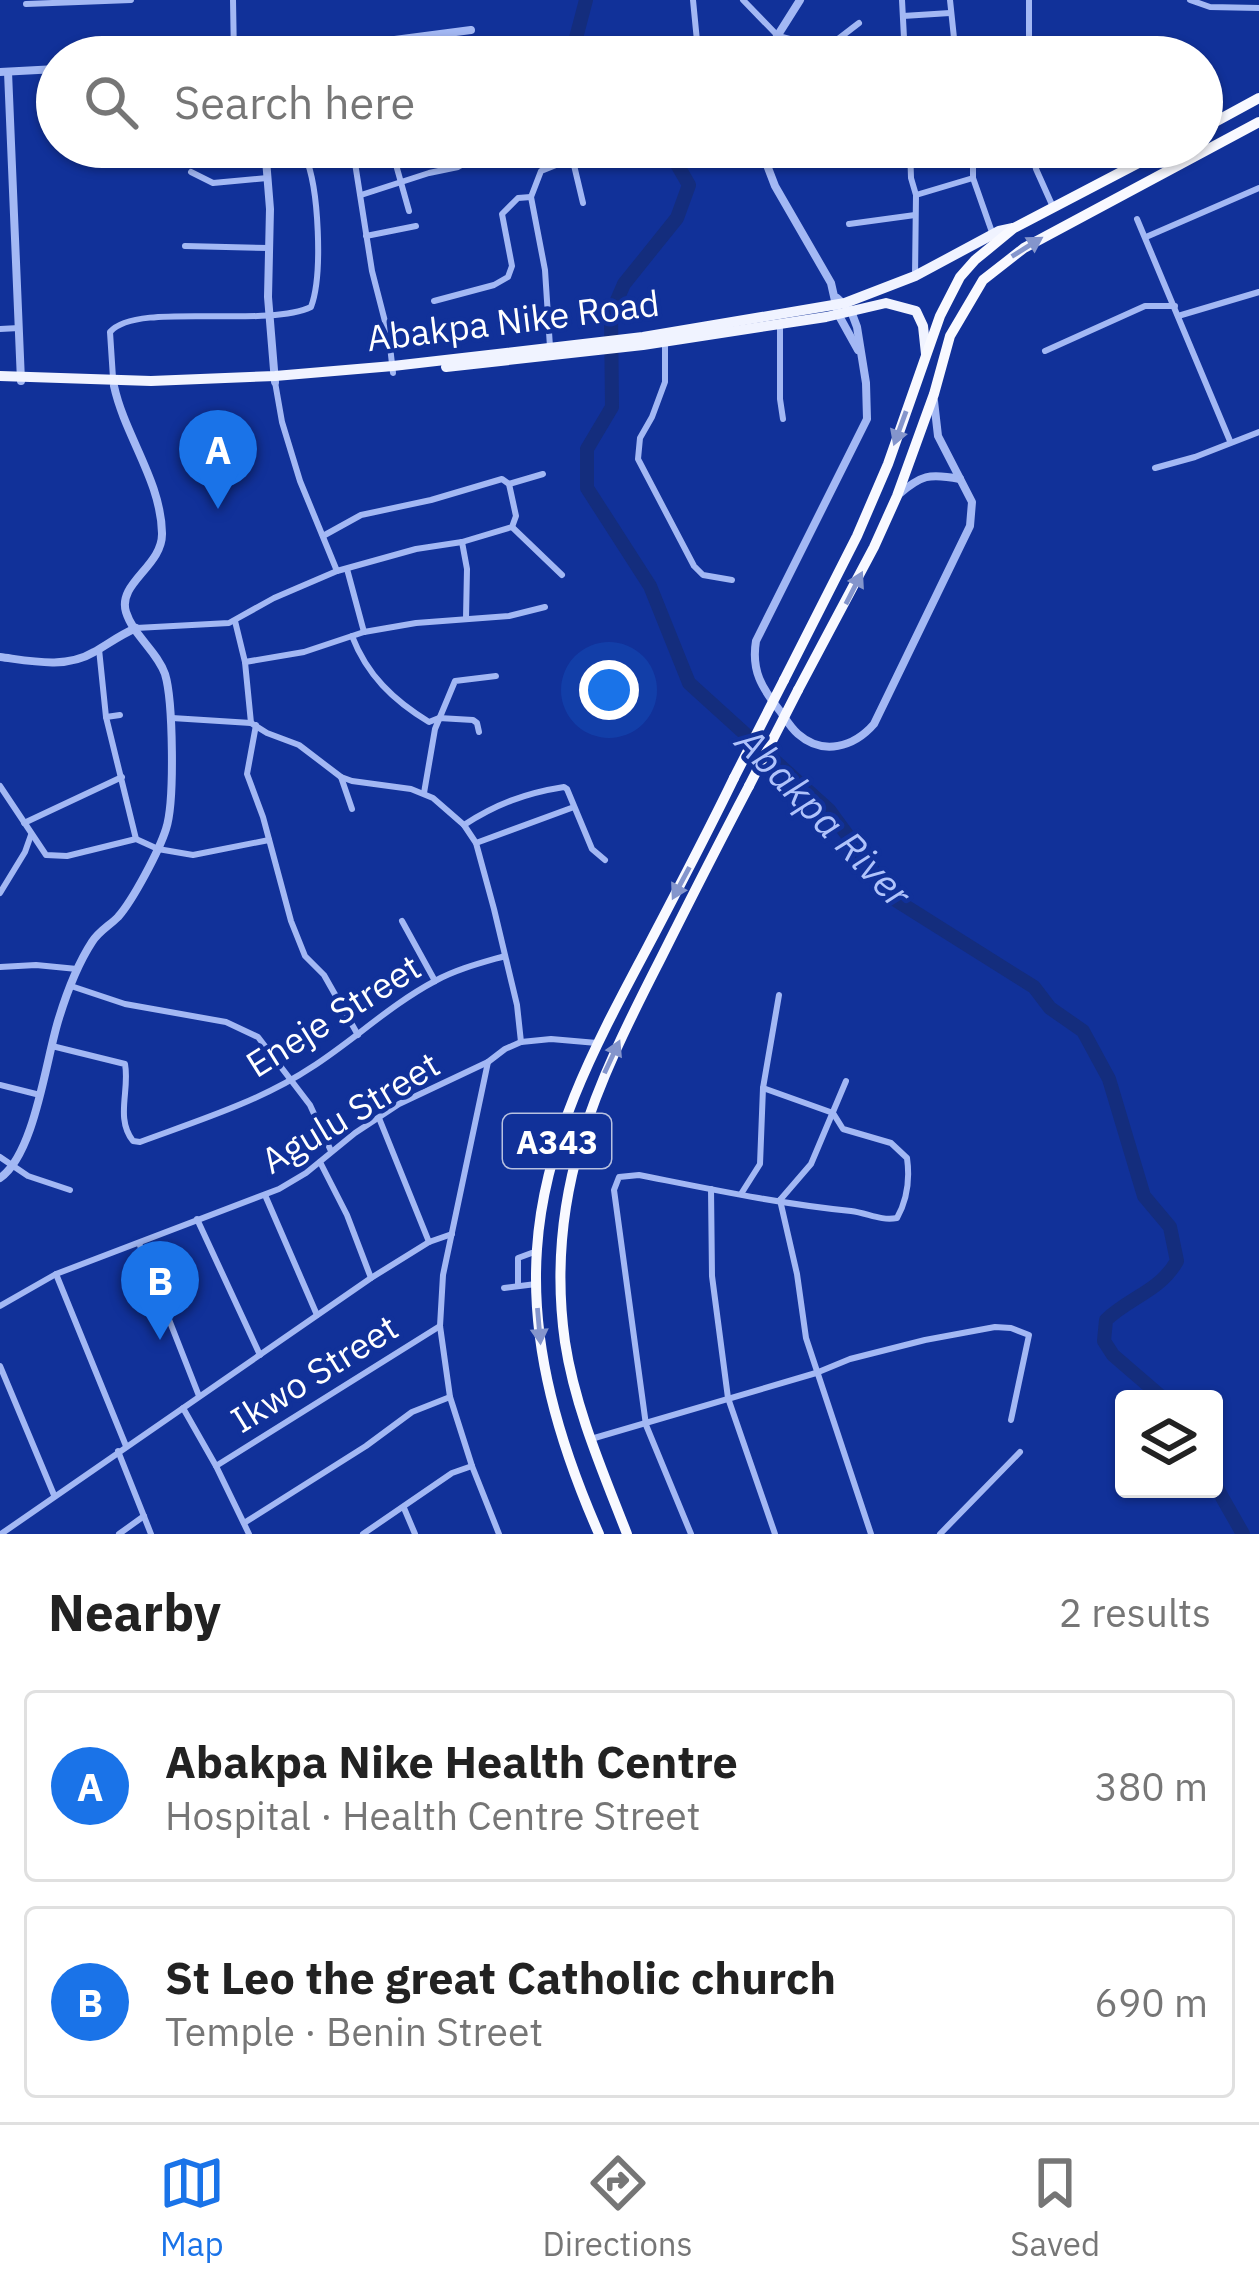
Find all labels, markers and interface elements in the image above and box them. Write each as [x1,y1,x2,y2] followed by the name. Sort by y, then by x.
[36,36,1223,168] search box
[78,69,144,135] icon: search
[174,73,415,131] text: Search here
[1010,237,1044,258] one-way arrow
[364,279,662,361] street label: Abakpa Nike Road
[179,410,257,509] pin: A
[890,411,908,447] one-way arrow
[844,570,864,605] one-way arrow
[579,660,639,720] your location
[724,715,924,919] water label: Abakpa River
[671,865,692,900] one-way arrow
[237,943,429,1087] street label: Eneje Street
[602,1039,622,1074] one-way arrow
[252,1040,448,1184] street label: Agulu Street
[503,1114,611,1168] road number: A343
[121,1241,199,1340] pin: B
[222,1303,406,1443] street label: Ikwo Street
[530,1308,549,1345] one-way arrow
[1115,1390,1223,1498] map controls
[1115,1390,1223,1498] button: layers
[48,1579,221,1645] text: Nearby
[1059,1587,1211,1638] text: 2 results
[165,1732,738,1790] text: Abakpa Nike Health Centre
[77,1761,103,1812] text: A
[1095,1761,1208,1812] text: 380 m
[165,1790,700,1841] text: Hospital · Health Centre Street
[165,1948,836,2006] text: St Leo the great Catholic church
[77,1977,103,2028] text: B
[1095,1977,1208,2028] text: 690 m
[165,2006,543,2057] text: Temple · Benin Street
[159,2150,225,2265] tab: Map
[543,2150,693,2265] tab: Directions
[1010,2150,1100,2265] tab: Saved

